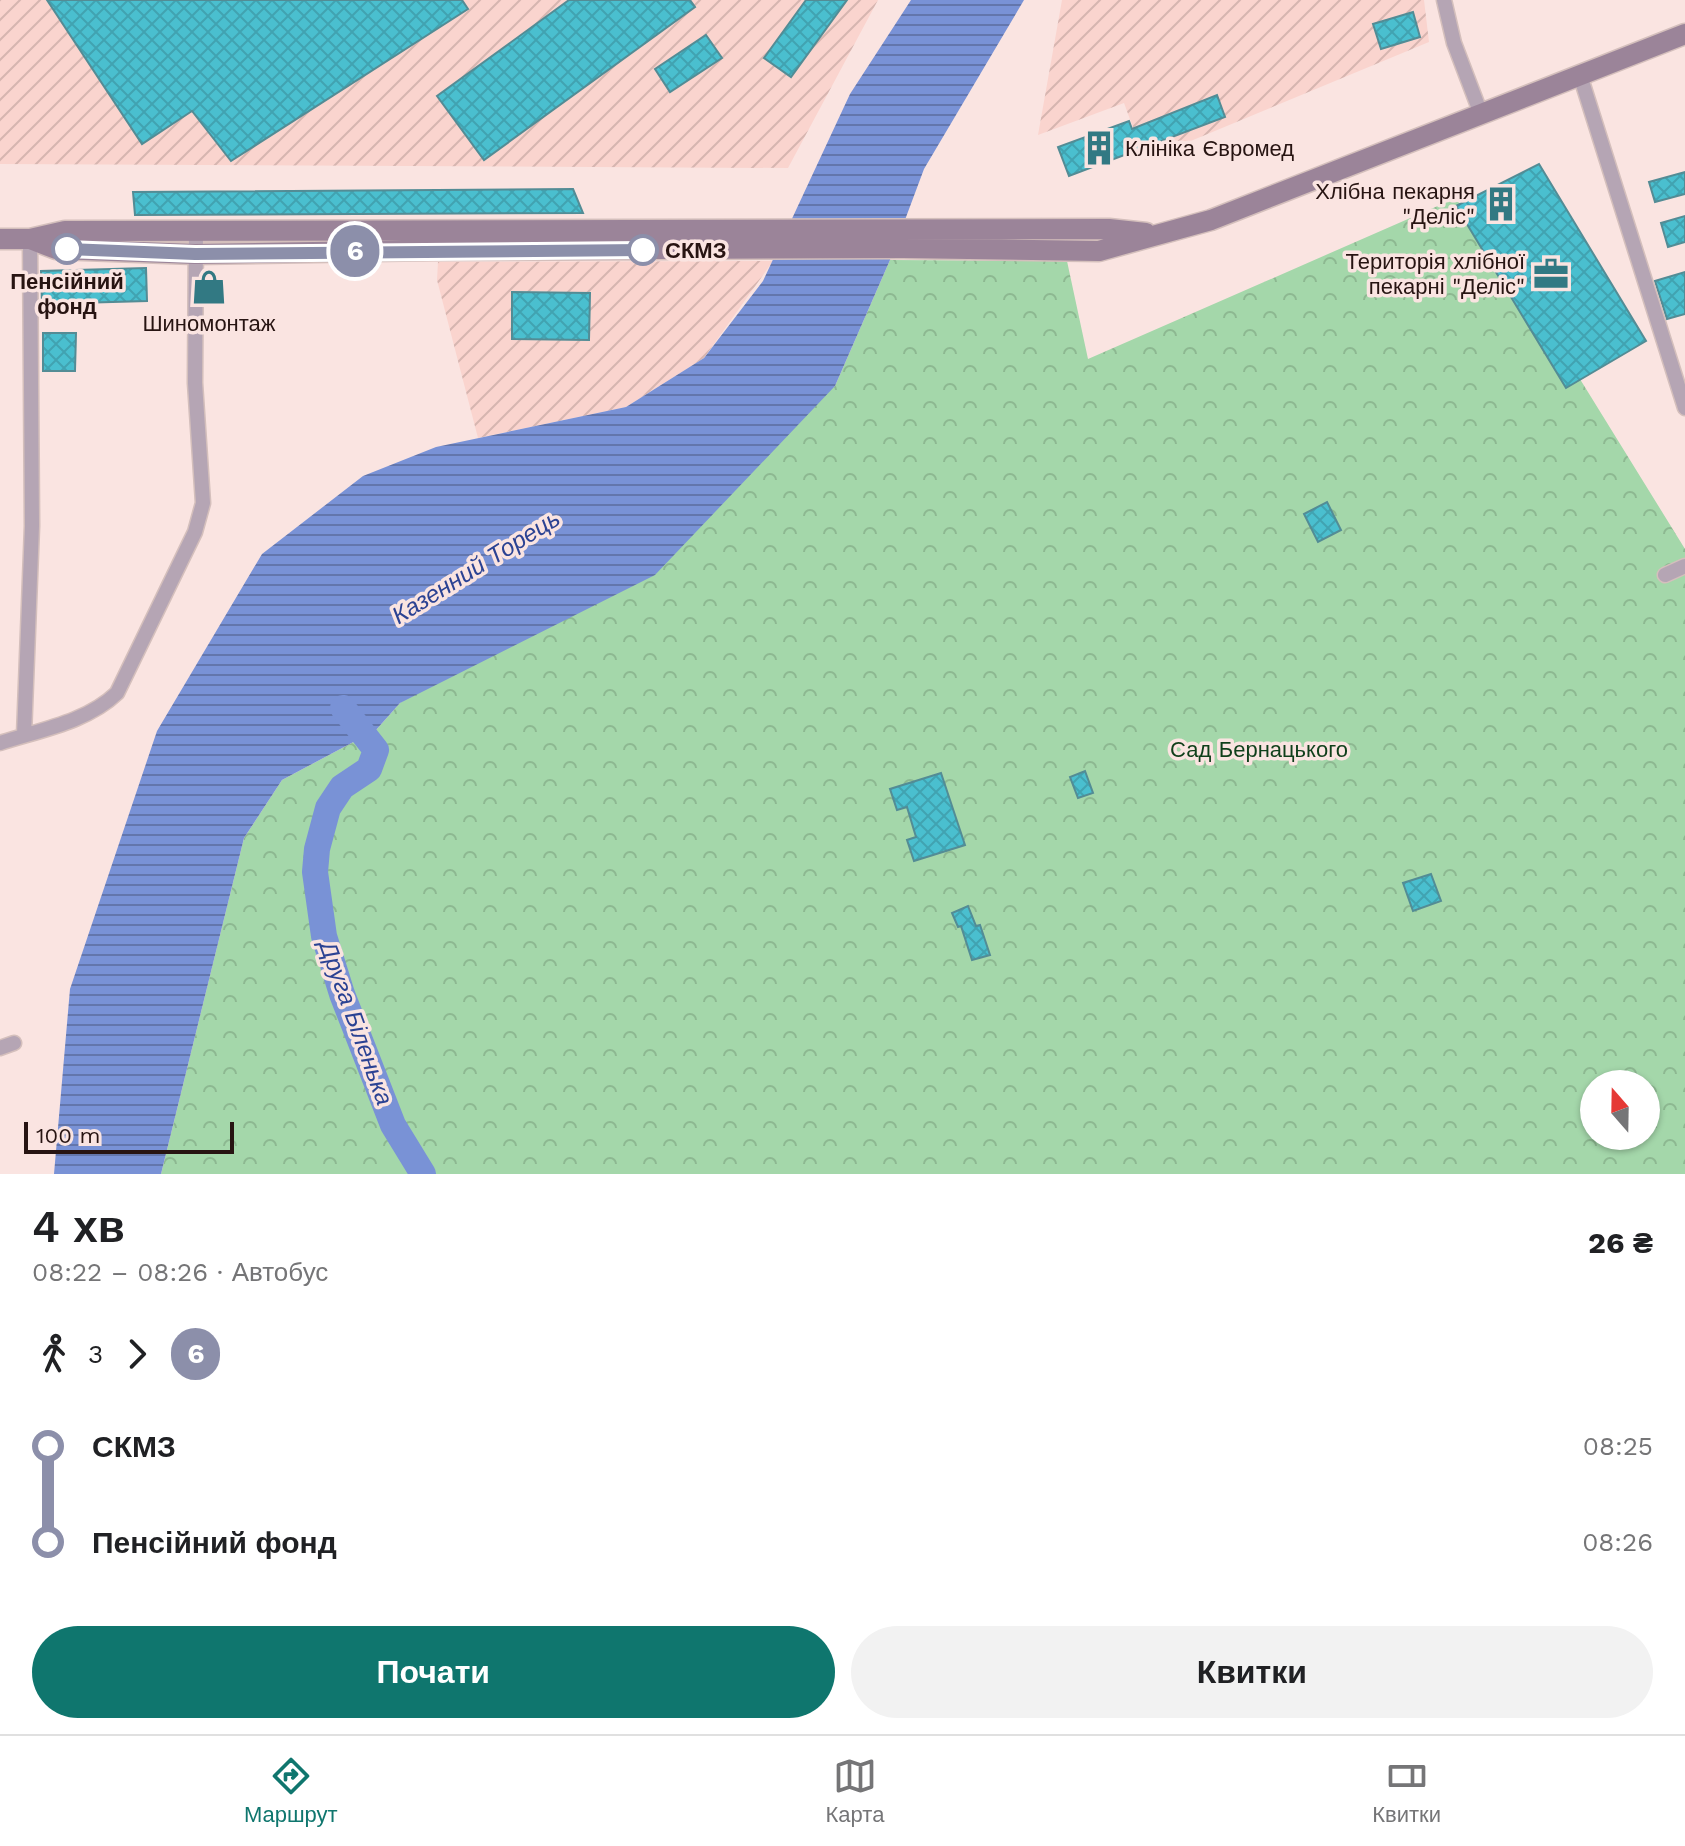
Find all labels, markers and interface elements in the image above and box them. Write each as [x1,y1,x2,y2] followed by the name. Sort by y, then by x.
[1080,129,1118,167] building icon: Клініка Євромед
[1125,136,1294,161] place label: Клініка Євромед
[1315,179,1475,229] place label: Хлібна пекарня "Деліс"
[1482,185,1520,223] building icon: Хлібна пекарня "Деліс"
[329,225,381,277] line badge: 6
[52,234,82,264] marker: Пенсійний фонд
[346,234,364,267] text: 6
[628,235,658,265] marker: СКМЗ
[665,238,726,263] place label: СКМЗ
[1346,249,1525,299] place label: Територія хлібної пекарні "Деліс"
[1532,255,1570,293] office icon: Територія хлібної пекарні "Деліс"
[190,268,228,306] shop icon: Шиномонтаж
[10,269,124,319] place label: Пенсійний фонд
[142,311,276,336] place label: Шиномонтаж
[387,504,565,630] water label: Казенний Торець
[1170,737,1348,762] park label: Сад Бернацького
[312,934,399,1109] water label: Друга Біленька
[1580,1070,1660,1150] north arrow
[1580,1070,1660,1150] map controls
[24,1118,234,1154] scale bar
[36,1123,100,1148] text: 100 m
[32,1201,125,1253] text: 4 хв
[1588,1225,1653,1260] text: 26 ₴
[32,1257,328,1287] text: 08:22 – 08:26 · Автобус
[32,1332,76,1376] icon: walk
[115,1332,159,1376] icon: forward
[187,1337,204,1370] text: 6
[88,1339,103,1369] text: 3
[92,1429,176,1464] text: СКМЗ
[1583,1431,1653,1461] text: 08:25
[92,1525,337,1560] text: Пенсійний фонд
[1582,1527,1653,1557] text: 08:26
[32,1626,835,1718] button: Почати
[851,1626,1653,1718] button: Квитки
[244,1754,338,1828] tab: Маршрут
[826,1754,884,1828] tab: Карта
[1372,1754,1441,1828] tab: Квитки

